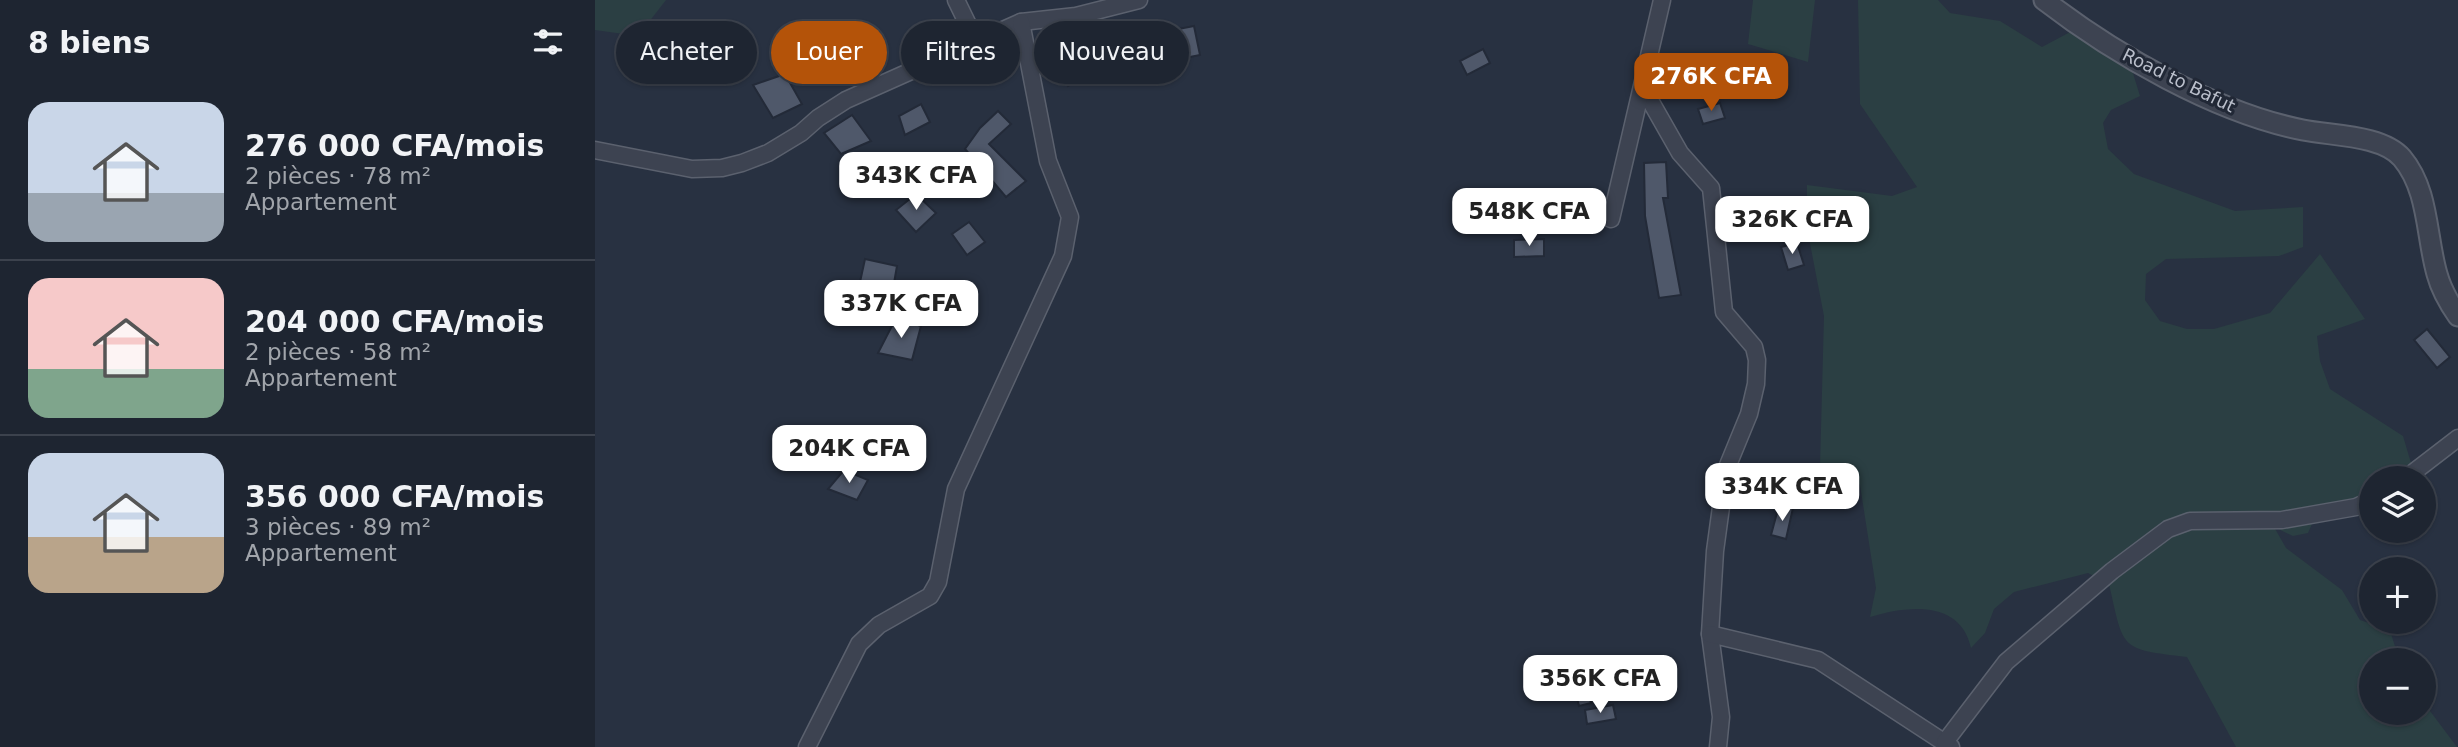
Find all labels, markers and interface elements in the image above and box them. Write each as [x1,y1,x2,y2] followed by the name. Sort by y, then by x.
[616,21,757,84] chip: Acheter
[771,21,887,84] chip: Louer
[901,21,1020,84] chip: Filtres
[1034,21,1189,84] chip: Nouveau
[529,23,567,61] icon: filters
[28,25,151,60] text: 8 biens
[2119,44,2239,116] street label: Road to Bafut
[1639,54,1783,113] pin: 276K CFA
[1650,63,1772,89] text: 276K CFA
[245,128,544,163] text: 276 000 CFA/mois
[84,130,168,214] icon: home
[844,152,988,212] pin: 343K CFA
[855,162,977,188] text: 343K CFA
[245,163,431,189] text: 2 pièces · 78 m²
[1457,188,1601,248] pin: 548K CFA
[245,189,397,215] text: Appartement
[1720,196,1864,256] pin: 326K CFA
[1468,198,1590,224] text: 548K CFA
[1731,206,1853,232] text: 326K CFA
[829,280,973,340] pin: 337K CFA
[840,290,962,316] text: 337K CFA
[245,304,544,339] text: 204 000 CFA/mois
[84,306,168,390] icon: home
[245,339,431,365] text: 2 pièces · 58 m²
[245,365,397,391] text: Appartement
[777,426,921,485] pin: 204K CFA
[788,435,910,461] text: 204K CFA
[1710,463,1854,523] pin: 334K CFA
[2359,466,2436,725] map controls
[2359,466,2436,543] button: layers
[1721,473,1843,499] text: 334K CFA
[245,479,544,514] text: 356 000 CFA/mois
[84,481,168,565] icon: home
[245,514,431,540] text: 3 pièces · 89 m²
[245,540,397,566] text: Appartement
[2359,557,2436,634] button: +
[2359,648,2436,725] button: −
[1528,656,1672,715] pin: 356K CFA
[1539,665,1661,691] text: 356K CFA

